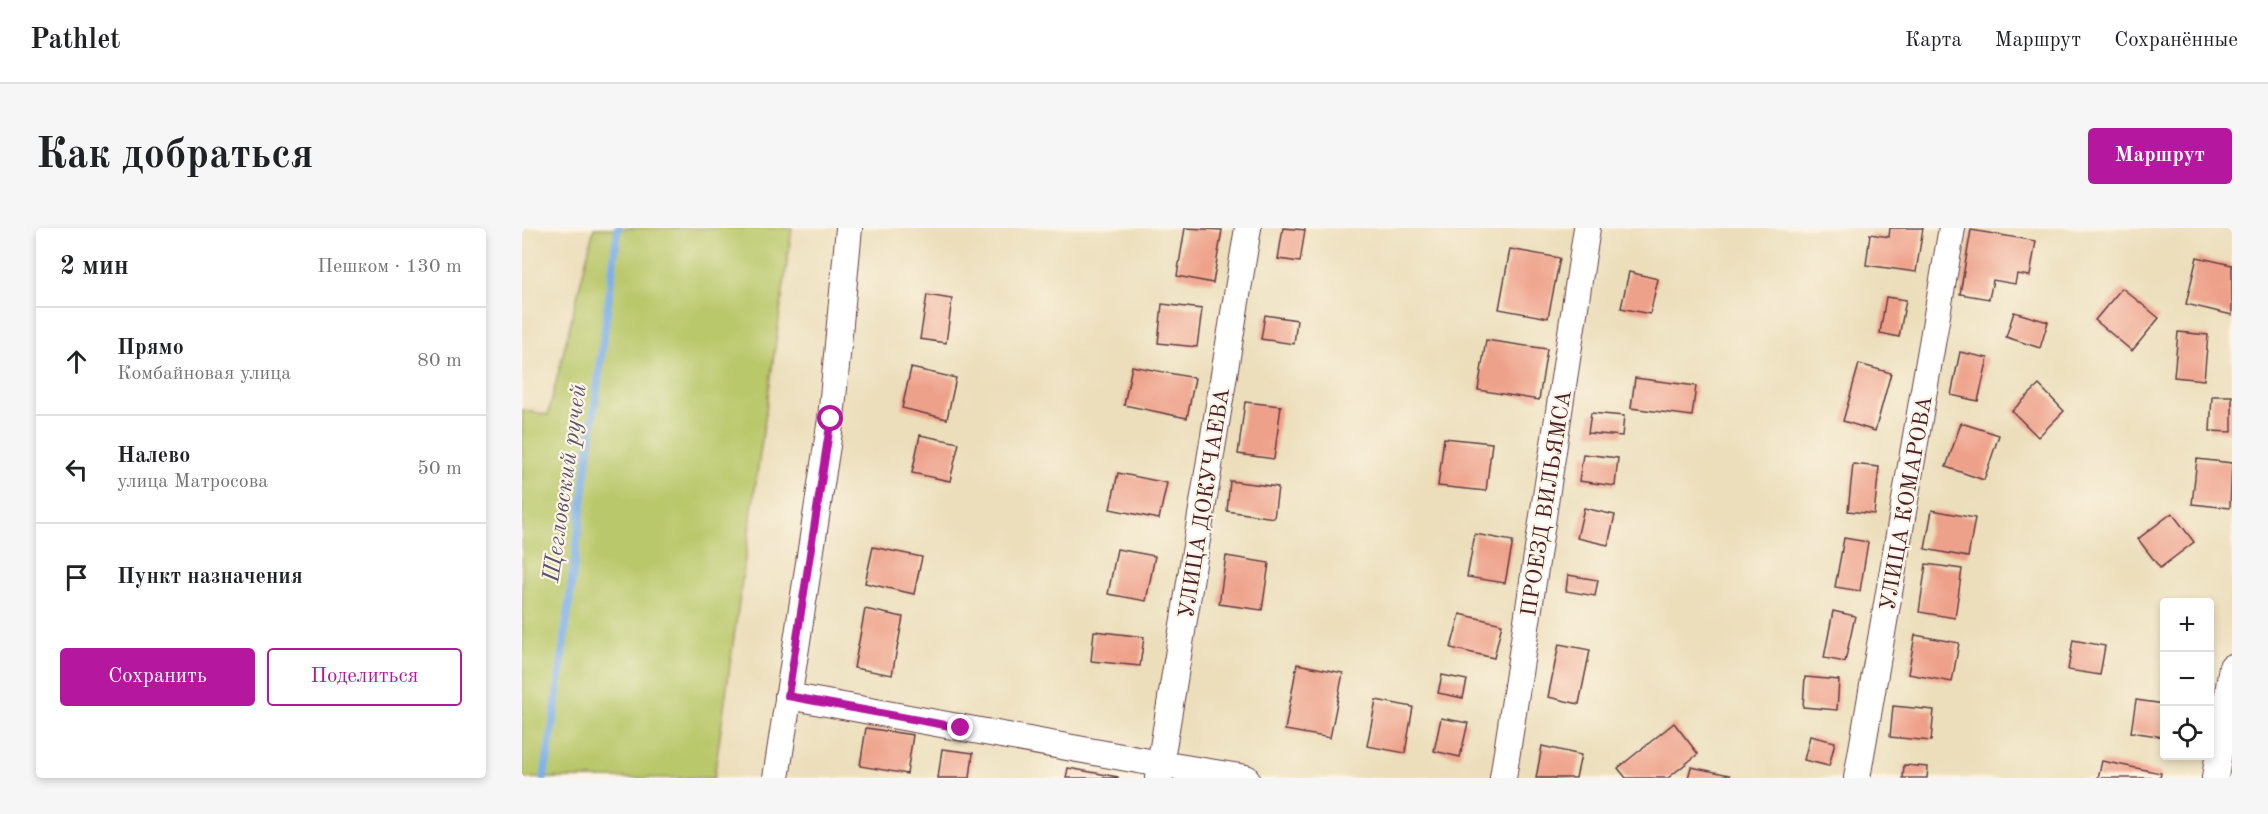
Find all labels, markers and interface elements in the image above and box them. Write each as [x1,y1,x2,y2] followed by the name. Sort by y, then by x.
[30,27,121,55] text: Pathlet
[1905,30,1962,51] text: Карта
[1995,30,2081,51] text: Маршрут
[2114,30,2238,51] text: Сохранённые
[2088,128,2232,184] button: Маршрут
[36,135,313,177] text: Как добраться
[60,254,129,280] text: 2 мин
[317,257,462,277] text: Пешком · 130 m
[117,337,184,359] text: Прямо
[60,345,93,378] icon: ahead
[417,351,462,371] text: 80 m
[117,364,291,384] text: Комбайновая улица
[540,382,592,585] water label: Щегловский ручей
[1176,386,1234,620] street label: УЛИЦА ДОКУЧАЕВА
[1518,388,1576,618] street label: ПРОЕЗД ВИЛЬЯМСА
[1877,394,1937,613] street label: УЛИЦА КОМАРОВА
[817,405,843,431] route start
[117,445,190,467] text: Налево
[60,453,93,486] icon: left
[417,459,462,479] text: 50 m
[117,472,268,492] text: улица Матросова
[60,561,93,594] icon: arrive
[117,566,303,588] text: Пункт назначения
[2160,598,2214,760] map controls
[2160,598,2214,652] button: +
[60,648,255,706] button: Сохранить
[267,648,462,706] button: Поделиться
[2160,652,2214,706] button: −
[2160,706,2214,760] button: locate
[947,714,973,740] route end

